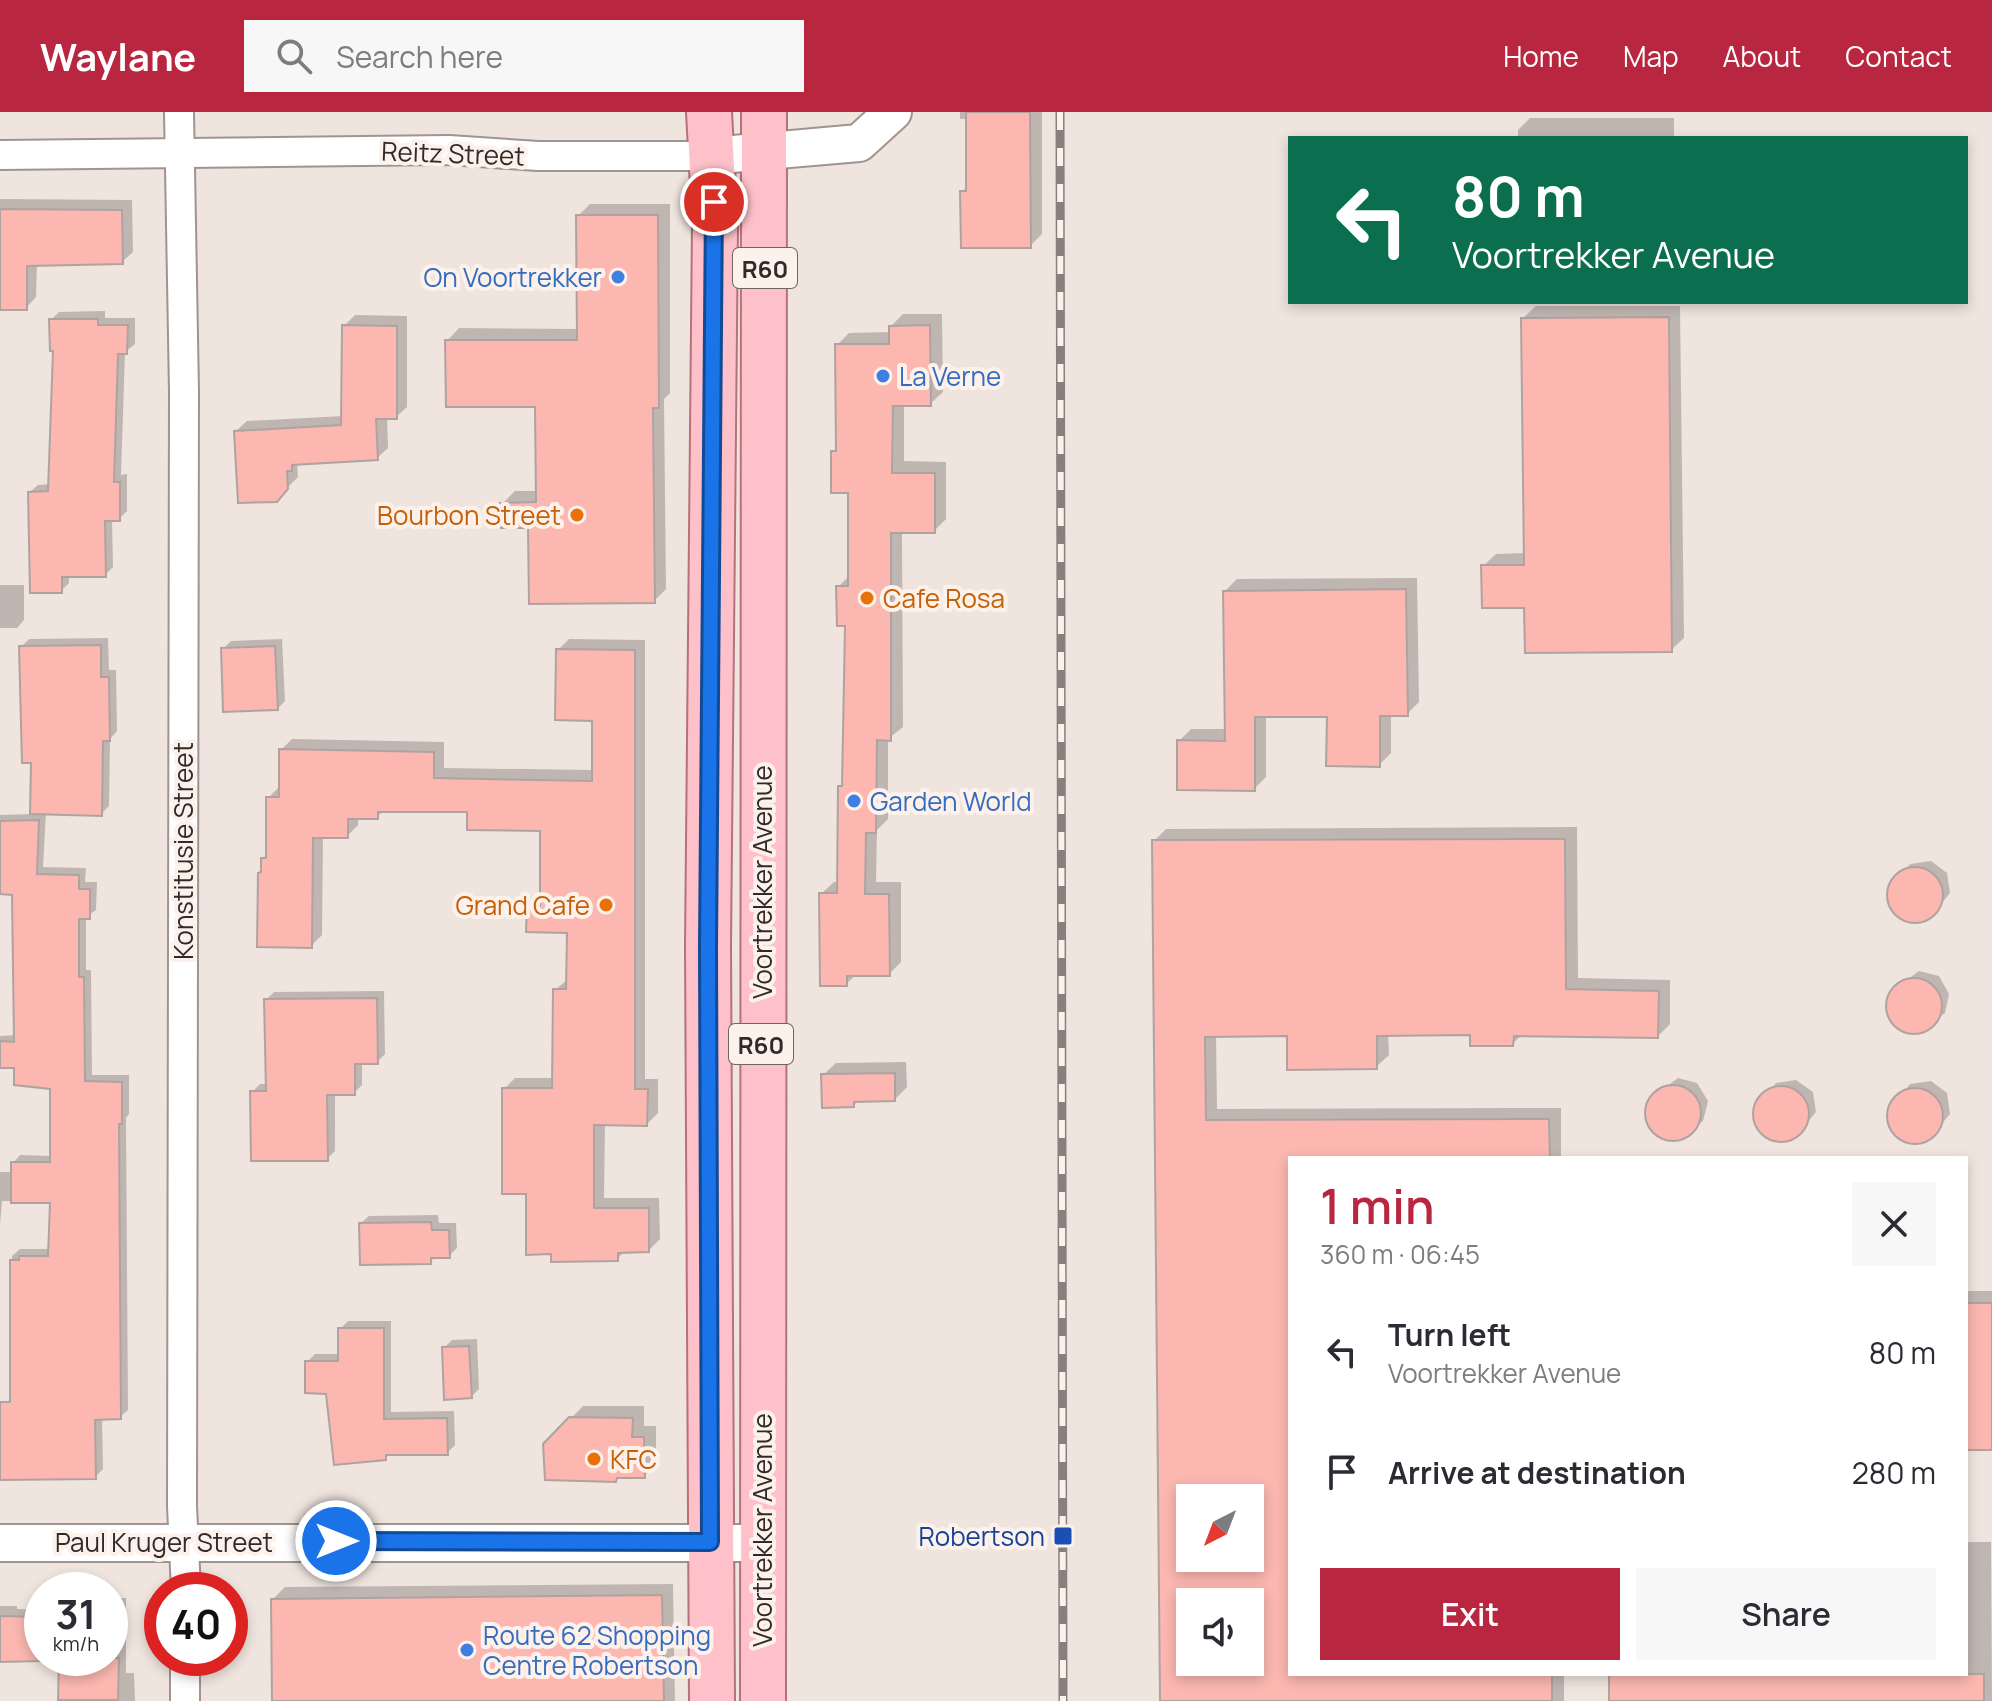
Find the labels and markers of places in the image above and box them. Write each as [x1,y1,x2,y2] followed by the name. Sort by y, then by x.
[680,168,748,236] pin
[423,259,602,295] place label: On Voortrekker
[609,268,627,286] marker: On Voortrekker
[899,358,1001,394] place label: La Verne
[874,367,892,385] marker: La Verne
[377,497,561,533] place label: Bourbon Street
[568,506,586,524] marker: Bourbon Street
[883,580,1005,616] place label: Cafe Rosa
[858,589,876,607] marker: Cafe Rosa
[870,783,1032,819] place label: Garden World
[845,792,863,810] marker: Garden World
[455,887,590,923] place label: Grand Cafe
[597,896,615,914] marker: Grand Cafe
[610,1441,657,1477] place label: KFC
[585,1450,603,1468] marker: KFC
[918,1518,1045,1554] place label: Robertson
[1052,1525,1074,1547] marker: Robertson
[483,1617,711,1683] place label: Route 62 Shopping Centre Robertson
[458,1641,476,1659] marker: Route 62 Shopping Centre Robertson

